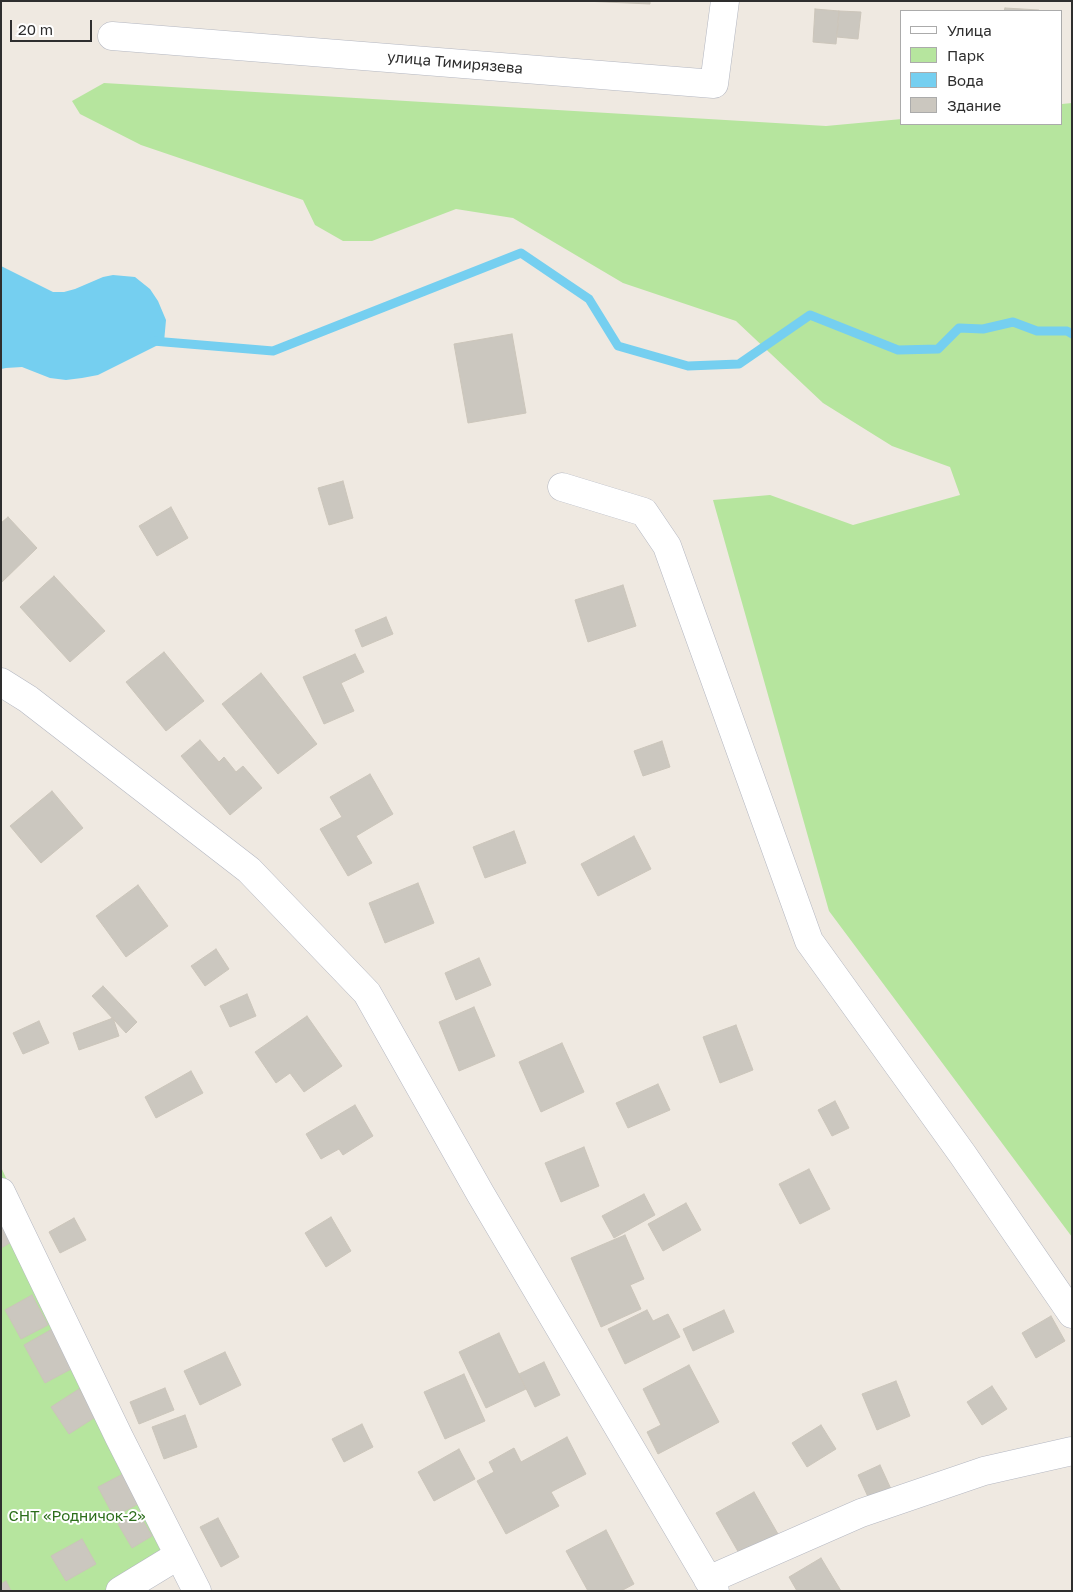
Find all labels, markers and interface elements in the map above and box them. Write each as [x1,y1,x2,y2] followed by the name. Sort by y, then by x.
[12,10,95,42] scale bar
[900,10,1063,125] legend
[18,20,53,38] text: 20 m
[947,21,992,39] text: Улица
[947,46,985,64] text: Парк
[386,48,524,78] street label: улица Тимирязева
[947,71,984,89] text: Вода
[947,96,1001,114] text: Здание
[9,1507,145,1525] park label: СНТ «Родничок-2»

